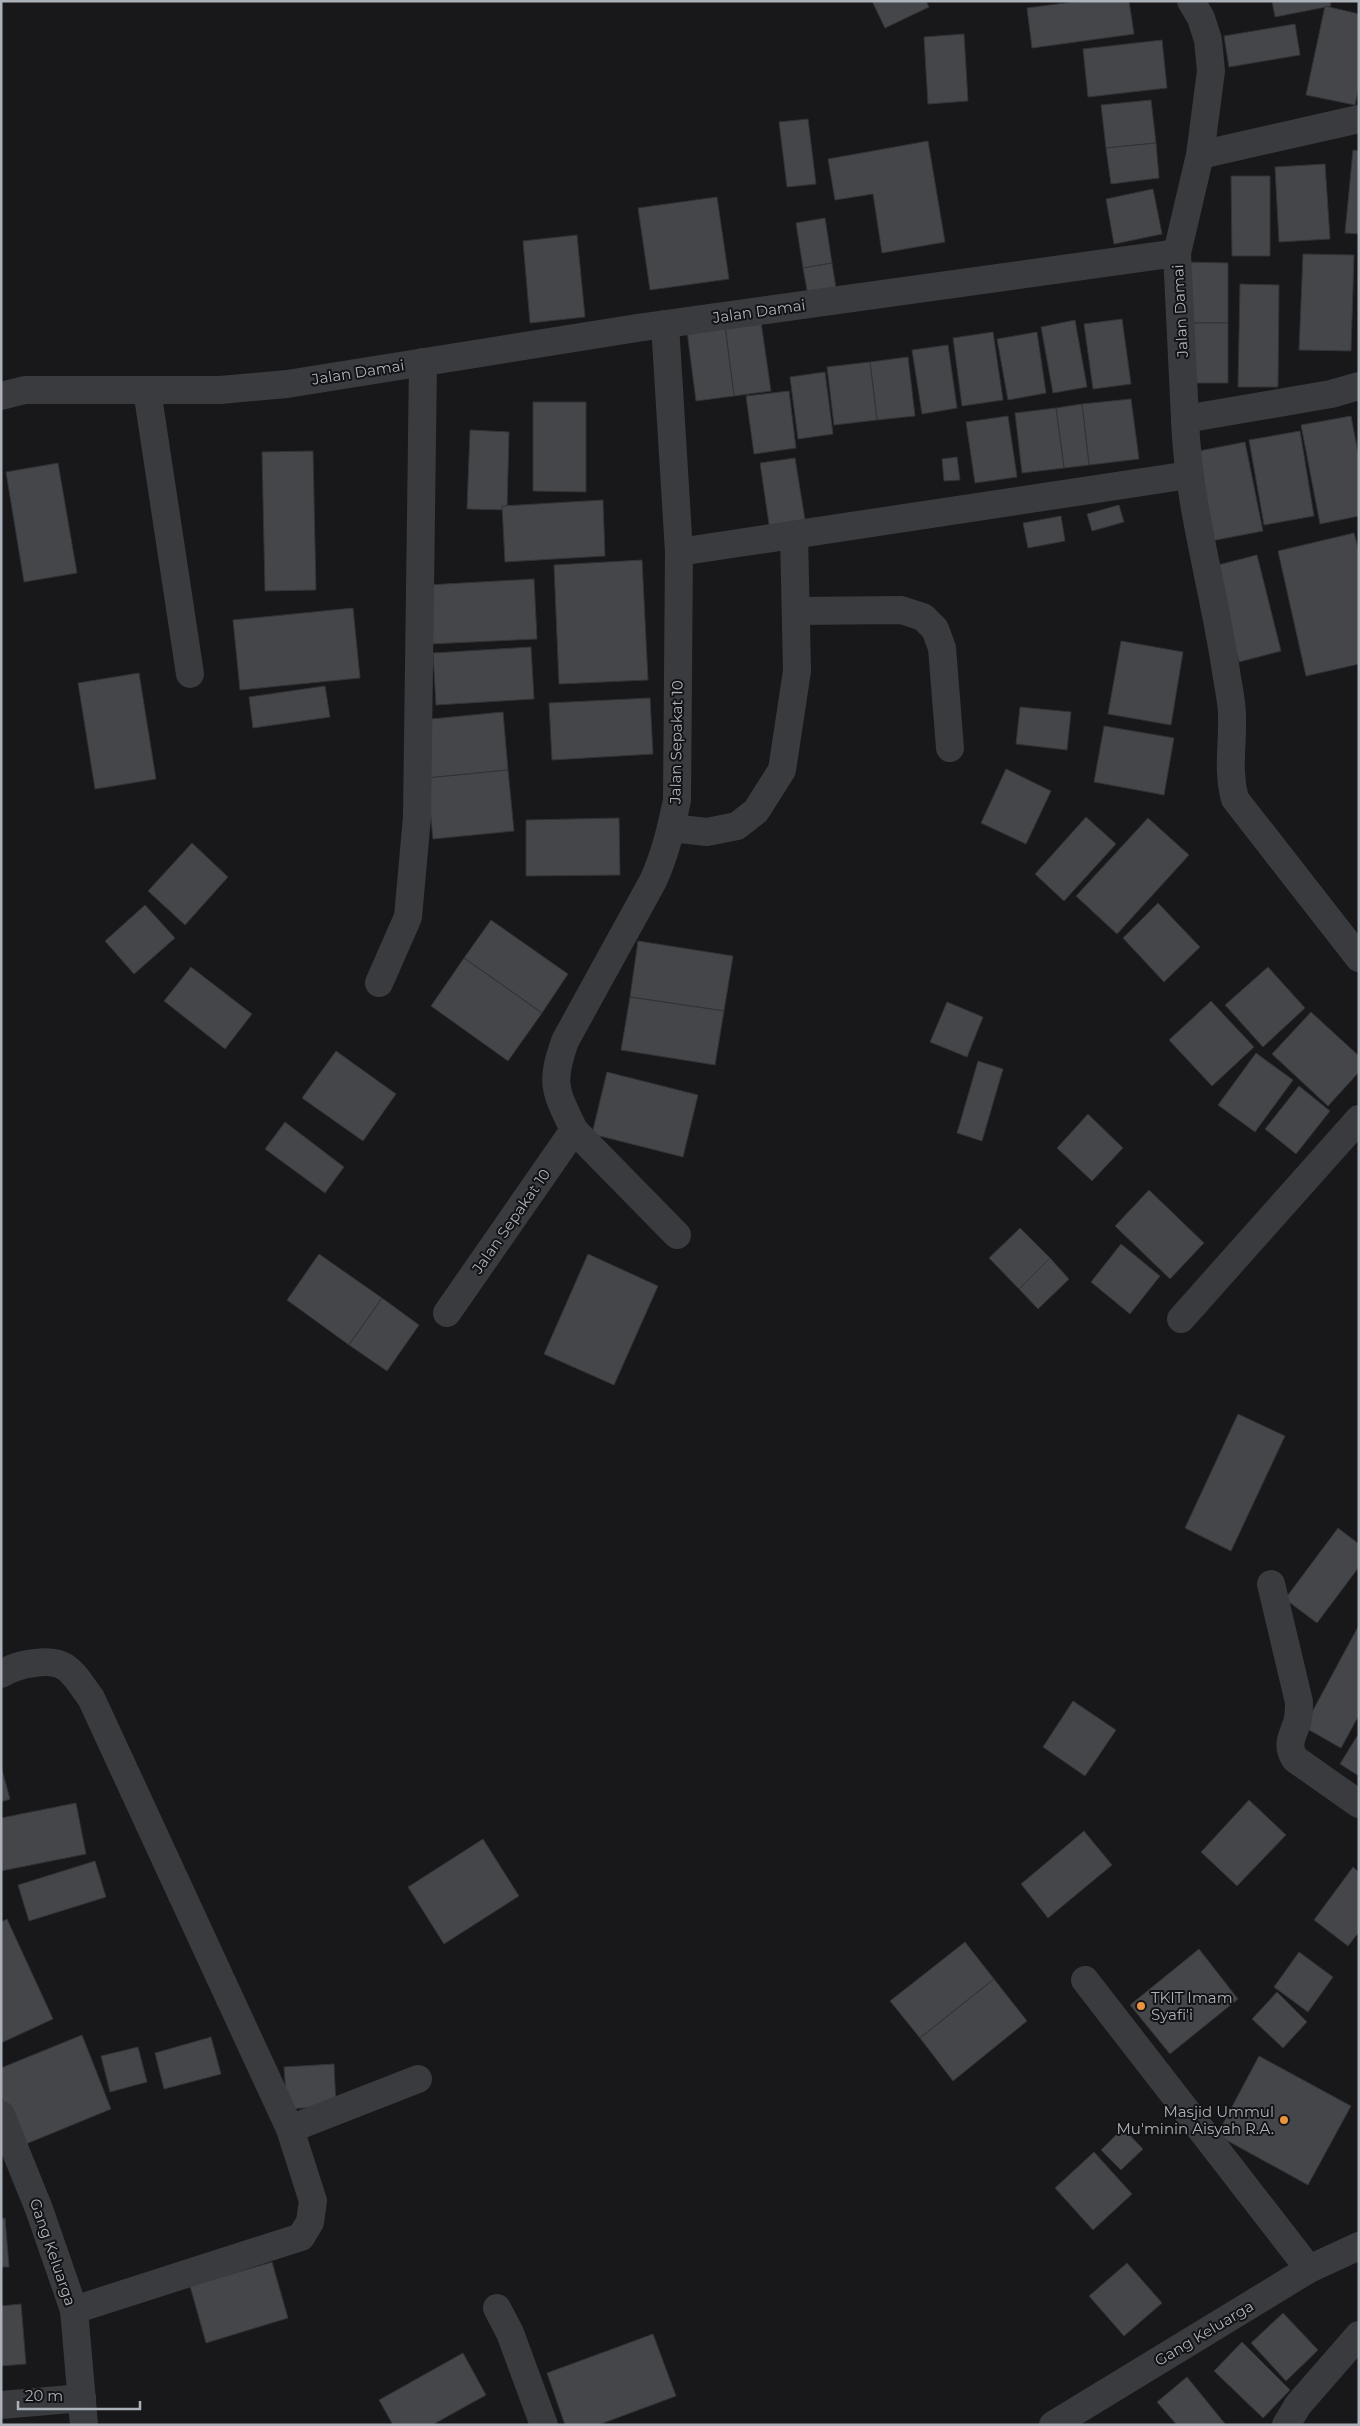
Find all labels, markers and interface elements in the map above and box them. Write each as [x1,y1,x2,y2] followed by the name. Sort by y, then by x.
[1168,264,1192,359] street label: Jalan Damai
[710,295,807,327] street label: Jalan Damai
[309,355,406,389] street label: Jalan Damai
[665,680,687,805] street label: Jalan Sepakat 10
[467,1165,554,1278] street label: Jalan Sepakat 10
[1151,1988,1233,2024] place label: TKIT Imam Syafi'i
[1135,2000,1147,2012] marker: TKIT Imam Syafi'i
[1117,2102,1274,2138] place label: Masjid Ummul Mu'minin Aisyah R.A.
[1278,2114,1290,2126] marker: Masjid Ummul Mu'minin Aisyah R.A.
[26,2196,80,2308] street label: Gang Keluarga
[1151,2296,1257,2370] street label: Gang Keluarga
[18,2378,140,2410] scale bar
[25,2386,63,2405] text: 20 m

